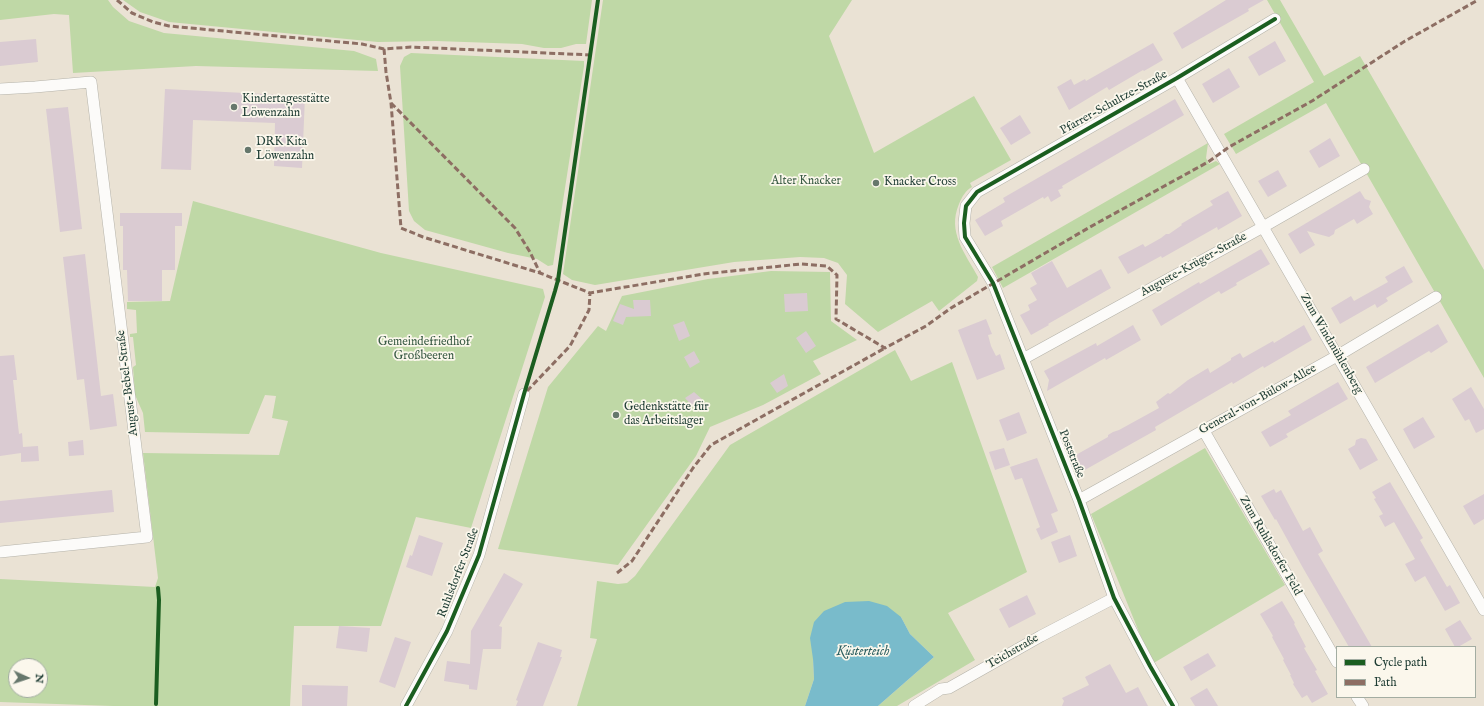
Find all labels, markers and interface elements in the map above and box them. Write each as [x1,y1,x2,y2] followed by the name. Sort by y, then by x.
[1058,68,1170,138] street label: Pfarrer-Schultze-Straße
[242,93,329,121] place label: Kindertagesstätte Löwenzahn
[229,102,239,112] marker: Kindertagesstätte Löwenzahn
[256,136,314,164] place label: DRK Kita Löwenzahn
[243,145,253,155] marker: DRK Kita Löwenzahn
[771,175,841,189] park label: Alter Knacker
[884,176,956,190] place label: Knacker Cross
[871,178,881,188] marker: Knacker Cross
[1138,230,1250,300] street label: Auguste-Krüger-Straße
[1296,291,1366,397] street label: Zum Windmühlenberg
[114,329,142,437] street label: August-Bebel-Straße
[378,336,470,364] park label: Gemeindefriedhof Großbeeren
[1197,362,1319,438] street label: General-von-Bülow-Allee
[624,401,709,429] place label: Gedenkstätte für das Arbeitslager
[611,410,621,420] marker: Gedenkstätte für das Arbeitslager
[1055,428,1087,480] street label: Poststraße
[1236,494,1304,598] street label: Zum Ruhlsdorfer Feld
[435,526,483,620] street label: Ruhlsdorfer Straße
[984,631,1042,673] street label: Teichstraße
[837,644,889,660] water label: Küsterteich
[1336,646,1476,698] legend
[1374,655,1427,670] text: Cycle path
[8,658,48,698] north arrow
[32,673,46,684] text: N
[1374,675,1397,690] text: Path

